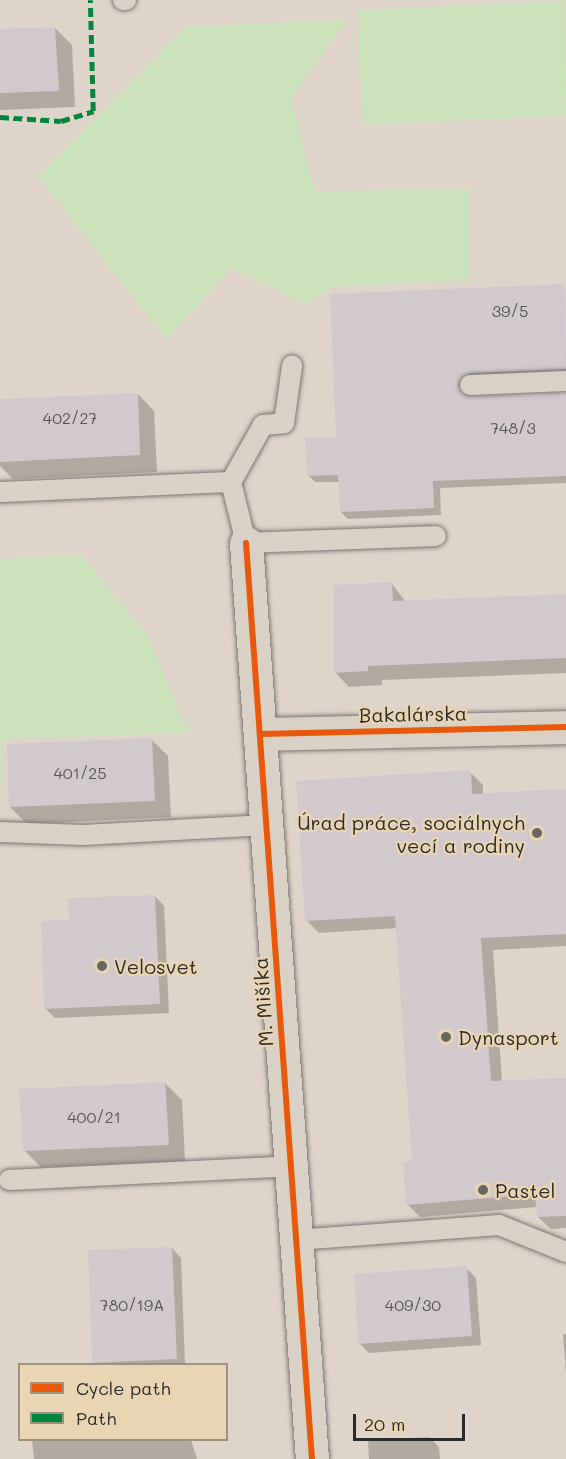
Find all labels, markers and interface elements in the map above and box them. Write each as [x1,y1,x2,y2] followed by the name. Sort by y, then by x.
[492,301,528,321] house number: 39/5
[43,408,97,428] house number: 402/27
[490,418,536,438] house number: 748/3
[359,701,467,727] street label: Bakalárska
[53,763,107,783] house number: 401/25
[297,810,525,857] place label: Úrad práce, sociálnych vecí a rodiny
[530,826,544,840] marker: Úrad práce, sociálnych vecí a rodiny
[114,954,198,978] place label: Velosvet
[248,957,278,1047] street label: M. Mišíka
[95,959,109,973] marker: Velosvet
[458,1025,558,1049] place label: Dynasport
[439,1030,453,1044] marker: Dynasport
[67,1107,121,1127] house number: 400/21
[495,1178,556,1202] place label: Pastel
[476,1183,490,1197] marker: Pastel
[100,1295,164,1315] house number: 780/19A
[385,1295,441,1315] house number: 409/30
[18,1363,228,1441] legend
[76,1376,171,1400] text: Cycle path
[356,1402,468,1440] scale bar
[76,1406,116,1430] text: Path
[364,1412,405,1436] text: 20 m

